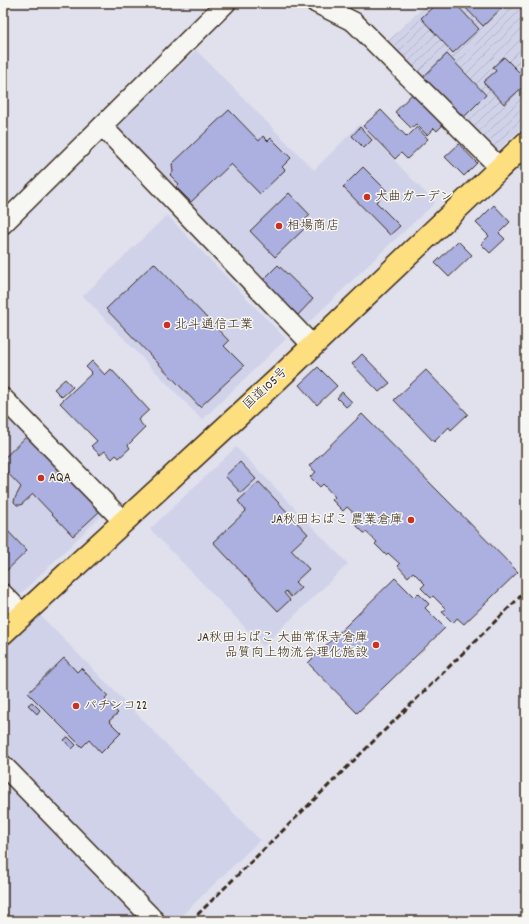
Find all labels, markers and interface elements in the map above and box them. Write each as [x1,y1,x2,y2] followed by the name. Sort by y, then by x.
[375,188,453,207] place label: 大曲ガーデン
[362,192,372,202] marker: 大曲ガーデン
[287,217,339,236] place label: 相場商店
[274,221,284,231] marker: 相場商店
[175,316,253,335] place label: 北斗通信工業
[162,320,172,330] marker: 北斗通信工業
[239,363,293,415] street label: 国道105号
[49,469,71,488] place label: AQA
[36,473,46,483] marker: AQA
[271,511,403,530] place label: JA秋田おばこ 農業倉庫
[406,515,416,525] marker: JA秋田おばこ 農業倉庫
[197,629,368,663] place label: JA秋田おばこ 大曲常保寺倉庫 品質向上物流合理化施設
[371,640,381,650] marker: JA秋田おばこ 大曲常保寺倉庫 品質向上物流合理化施設
[84,697,147,716] place label: パチンコ22
[71,701,81,711] marker: パチンコ22

